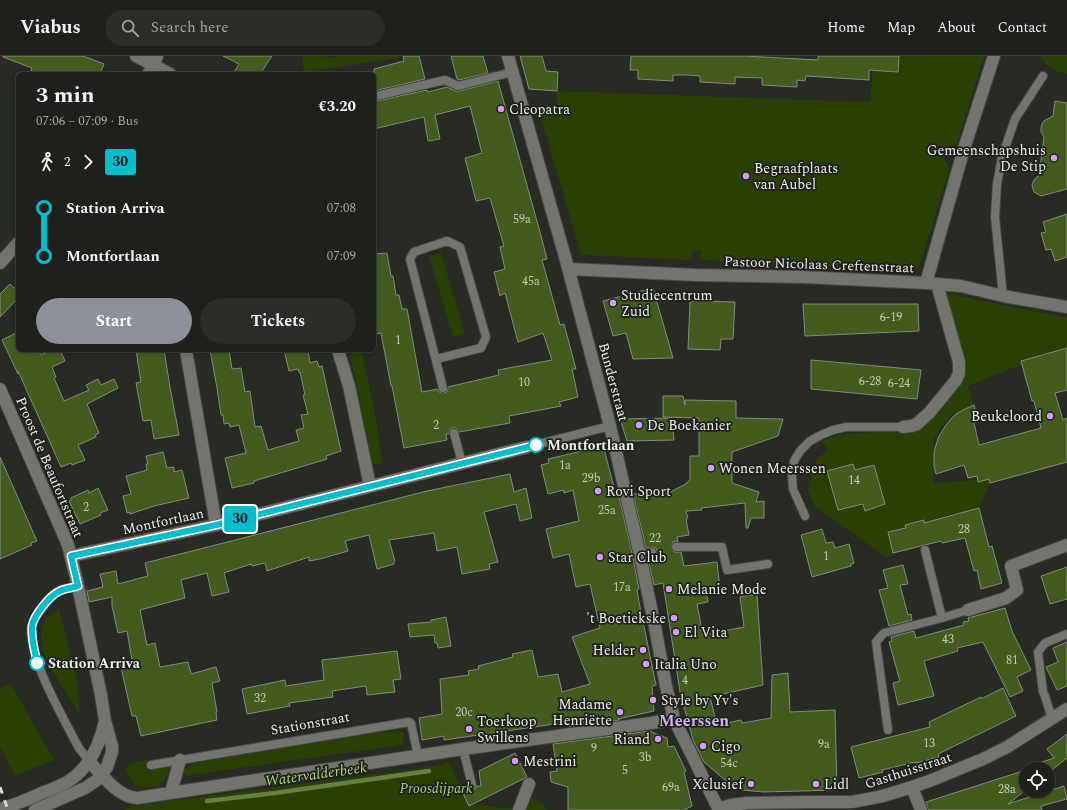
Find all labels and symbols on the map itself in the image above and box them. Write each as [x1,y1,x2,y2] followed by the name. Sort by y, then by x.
[509,99,570,120] place label: Cleopatra
[496,104,506,114] marker: Cleopatra
[927,140,1046,177] place label: Gemeenschapshuis De Stip
[1049,153,1059,163] marker: Gemeenschapshuis De Stip
[753,158,838,195] place label: Begraafplaats van Aubel
[741,171,751,181] marker: Begraafplaats van Aubel
[513,210,531,229] house number: 59a
[724,251,914,278] street label: Pastoor Nicolaas Creftenstraat
[522,272,540,291] house number: 45a
[621,285,713,322] place label: Studiecentrum Zuid
[608,298,618,308] marker: Studiecentrum Zuid
[880,308,902,327] house number: 6-19
[395,331,401,350] house number: 1
[593,340,634,424] street label: Bunderstraat
[859,372,881,391] house number: 6-28
[518,373,530,392] house number: 10
[888,374,910,393] house number: 6-24
[10,394,89,541] street label: Proost de Beaufortstraat
[971,406,1042,427] place label: Beukeloord
[1045,411,1055,421] marker: Beukeloord
[647,415,732,436] place label: De Boekanier
[433,416,439,435] house number: 2
[634,420,644,430] marker: De Boekanier
[547,435,635,456] place label: Montfortlaan
[528,437,544,453] marker: Montfortlaan
[559,456,571,475] house number: 1a
[719,458,826,479] place label: Wonen Meerssen
[706,463,716,473] marker: Wonen Meerssen
[582,469,601,488] house number: 29b
[848,471,860,490] house number: 14
[606,481,671,502] place label: Rovi Sport
[593,486,603,496] marker: Rovi Sport
[83,498,89,517] house number: 2
[598,501,616,520] house number: 25a
[120,503,206,540] street label: Montfortlaan
[222,506,258,532] line badge: 30
[958,520,970,539] house number: 28
[649,529,661,548] house number: 22
[608,547,667,568] place label: Star Club
[823,547,829,566] house number: 1
[595,552,605,562] marker: Star Club
[613,578,631,597] house number: 17a
[677,579,767,600] place label: Melanie Mode
[664,584,674,594] marker: Melanie Mode
[586,608,666,629] place label: 't Boetiekske
[669,613,679,623] marker: 't Boetiekske
[684,622,727,643] place label: El Vita
[671,627,681,637] marker: El Vita
[942,630,954,649] house number: 43
[593,640,635,661] place label: Helder
[638,645,648,655] marker: Helder
[1006,651,1018,670] house number: 81
[48,653,141,674] place label: Station Arriva
[654,654,717,675] place label: Italia Uno
[29,655,45,671] marker: Station Arriva
[641,659,651,669] marker: Italia Uno
[682,671,688,690] house number: 4
[254,689,266,708] house number: 32
[661,690,738,711] place label: Style by Yv's
[552,694,612,731] place label: Madame Henriëtte
[648,695,658,705] marker: Style by Yv's
[455,703,473,722] house number: 20c
[269,706,351,741] street label: Stationstraat
[615,707,625,717] marker: Madame Henriëtte
[659,709,729,733] district label: Meerssen
[477,711,536,748] place label: Toerkoop Swillens
[464,724,474,734] marker: Toerkoop Swillens
[614,729,650,750] place label: Riand
[653,734,663,744] marker: Riand
[923,734,935,753] house number: 13
[818,735,830,754] house number: 9a
[711,736,741,757] place label: Cigo
[591,739,597,758] house number: 9
[698,741,708,751] marker: Cigo
[862,747,954,794] street label: Gasthuisstraat
[639,748,652,767] house number: 3b
[523,751,577,772] place label: Mestrini
[720,754,738,773] house number: 54c
[264,756,369,793] water label: Watervalderbeek
[510,756,520,766] marker: Mestrini
[622,761,628,780] house number: 5
[692,774,744,795] place label: Xclusief
[824,774,849,795] place label: Lidl
[400,778,473,799] park label: Proosdijpark
[662,778,680,797] house number: 69a
[746,779,756,789] marker: Xclusief
[811,779,821,789] marker: Lidl
[998,780,1016,799] house number: 28a

